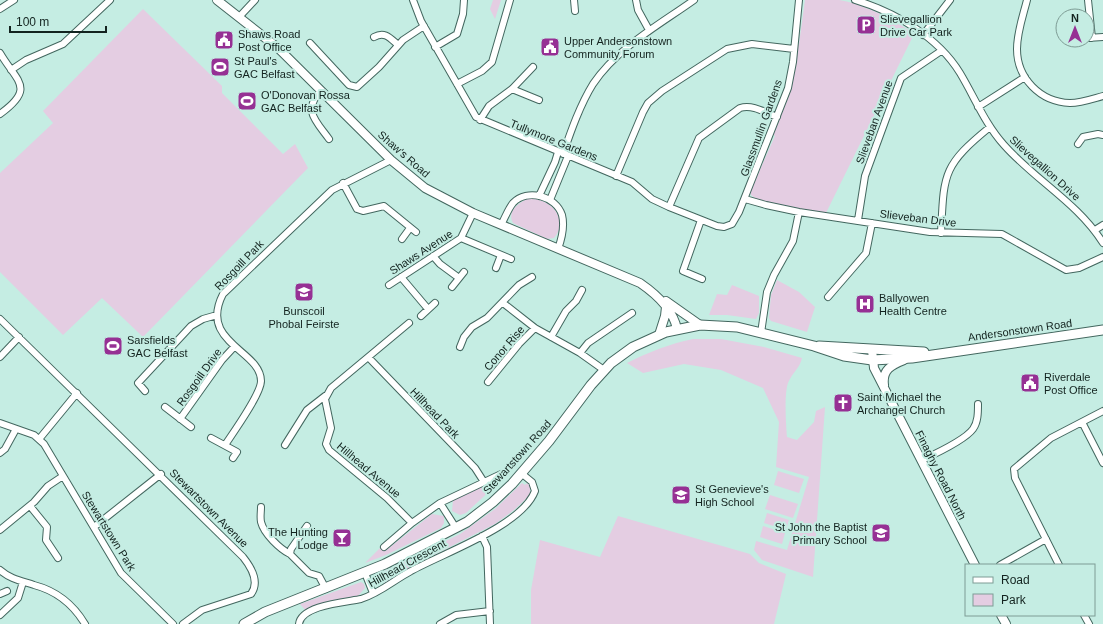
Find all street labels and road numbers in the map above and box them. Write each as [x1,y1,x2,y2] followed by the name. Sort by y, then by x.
[738,78,784,178] street label: Glassmullin Gardens
[853,79,895,165] street label: Slieveban Avenue
[509,117,600,163] street label: Tullymore Gardens
[376,128,432,180] street label: Shaw's Road
[1007,133,1083,203] street label: Slievegallion Drive
[879,207,957,229] street label: Slieveban Drive
[387,227,455,277] street label: Shaws Avenue
[212,237,266,292] street label: Rosgoill Park
[967,317,1073,343] street label: Andersonstown Road
[481,323,527,373] street label: Conor Rise
[174,346,224,408] street label: Rosgoill Drive
[408,385,462,441] street label: Hillhead Park
[481,418,553,496] street label: Stewartstown Road
[913,428,969,522] street label: Finaghy Road North
[335,440,403,500] street label: Hillhead Avenue
[167,466,251,550] street label: Stewartstown Avenue
[80,489,139,573] street label: Stewartstown Park
[366,537,448,589] street label: Hillhead Crescent

